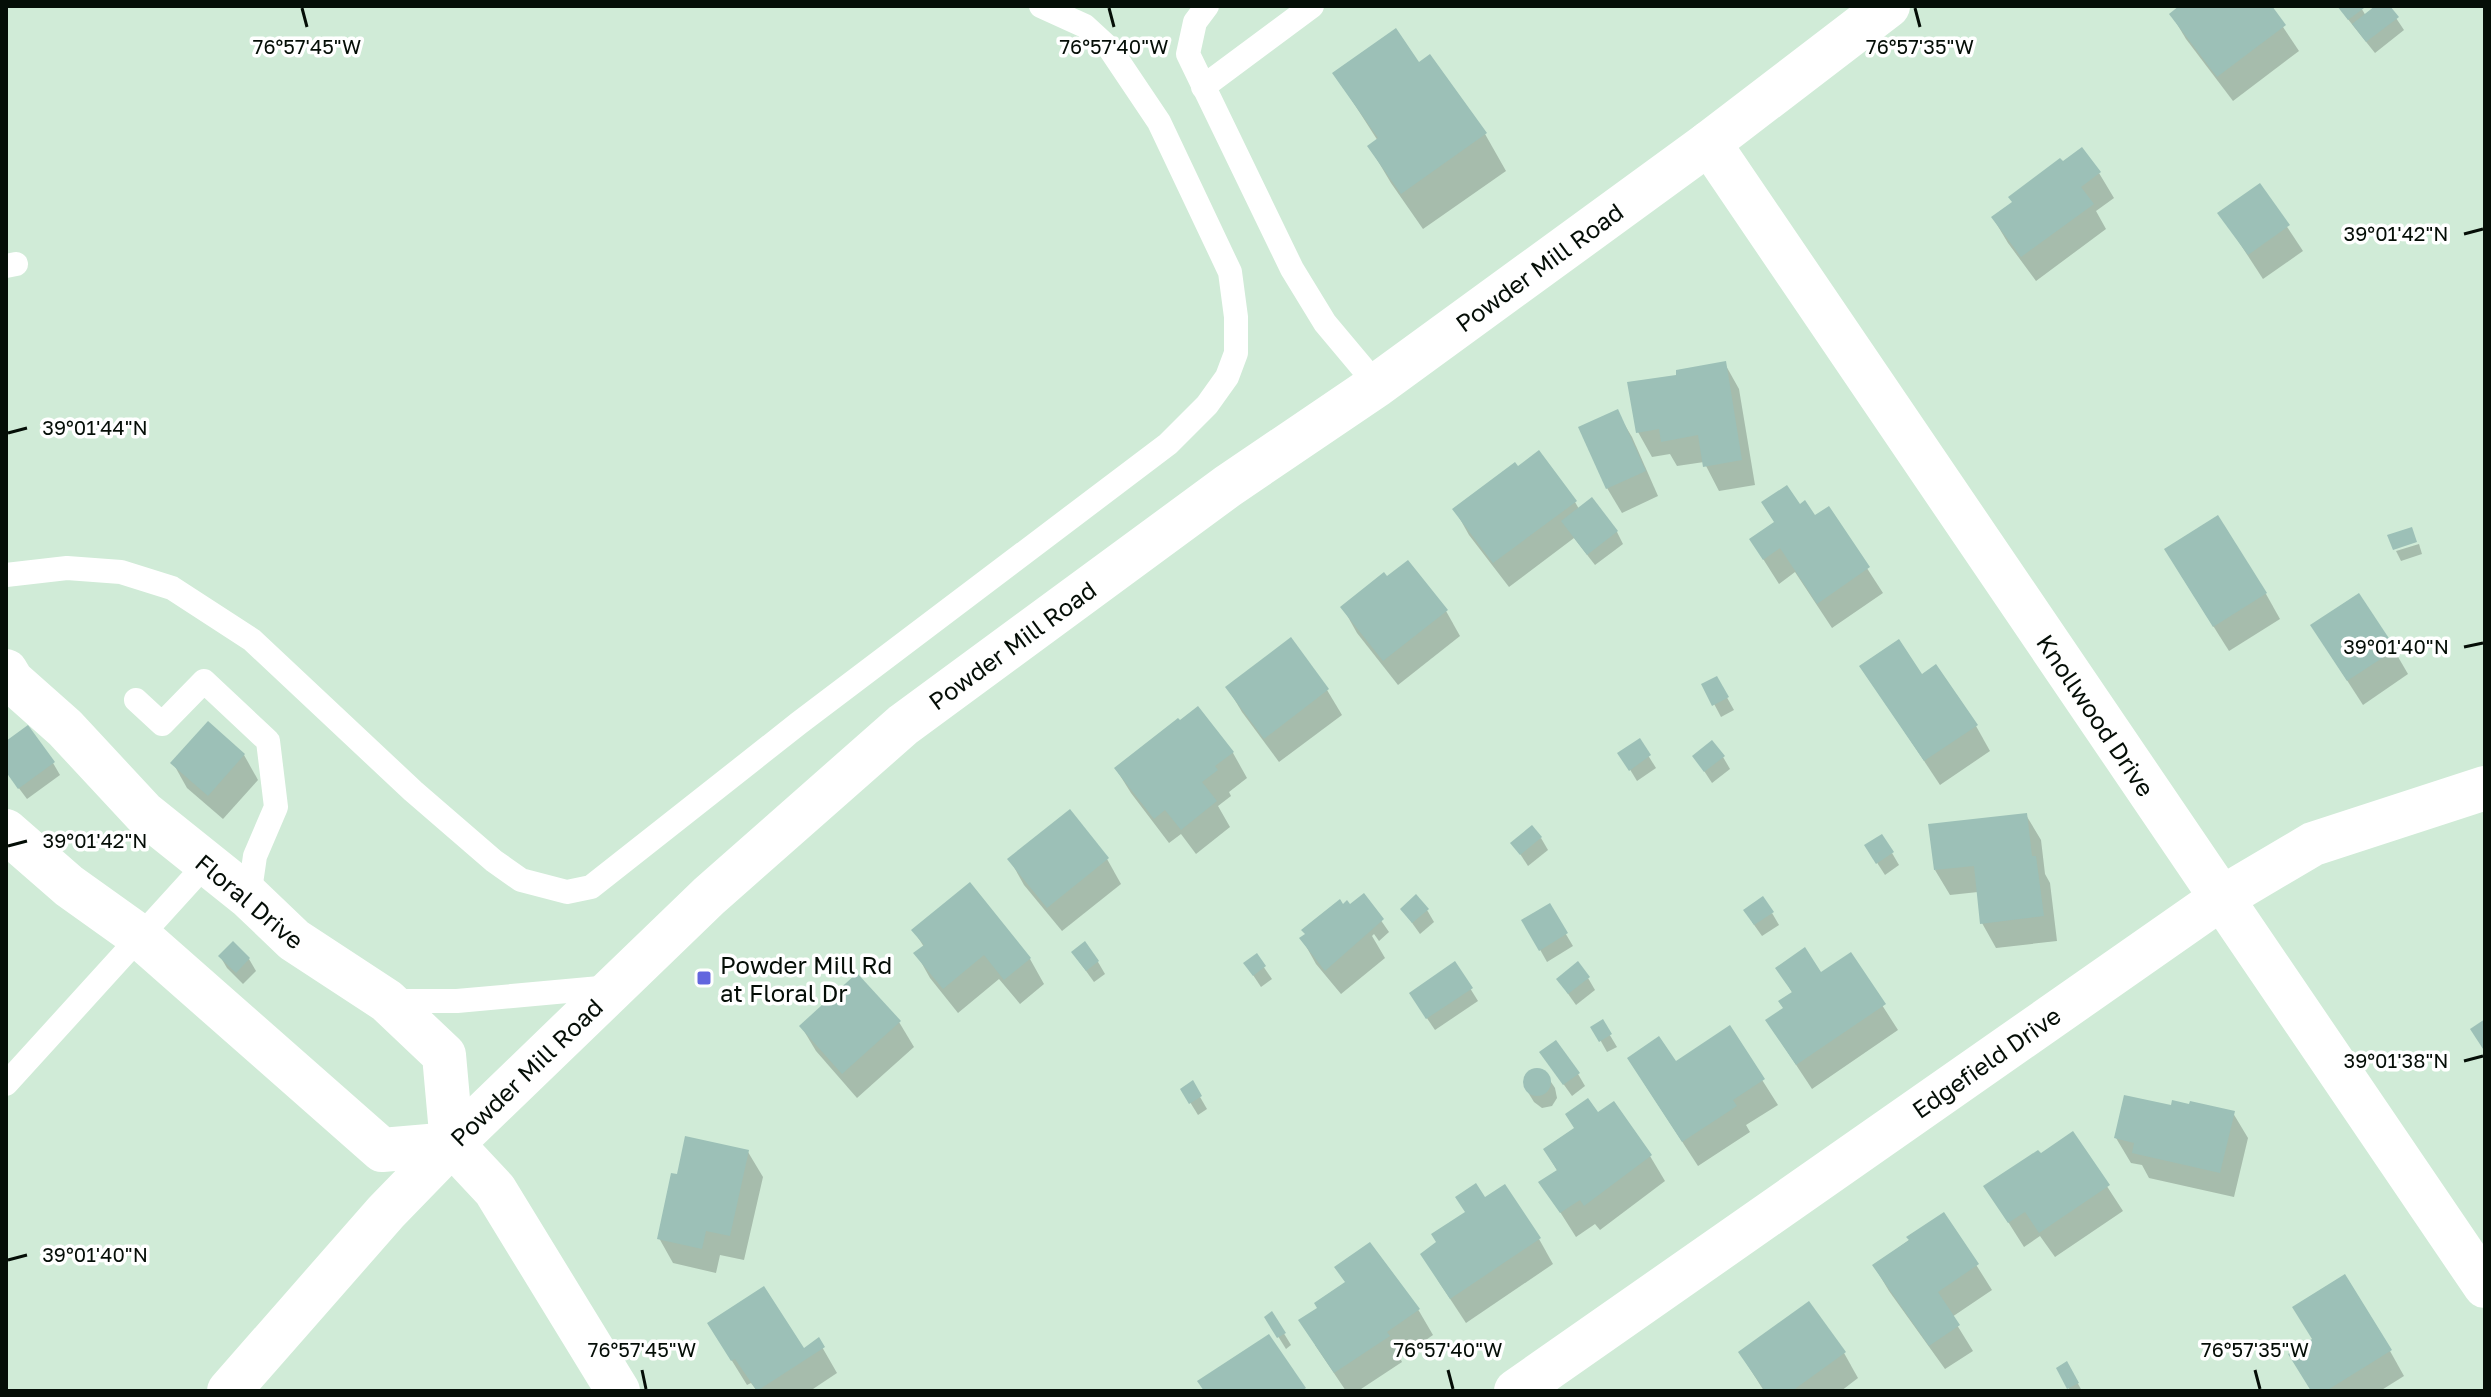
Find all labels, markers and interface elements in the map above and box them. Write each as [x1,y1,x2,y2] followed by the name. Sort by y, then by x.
[253,34,361,58] text: 76°57'45"W
[1059,34,1169,58] text: 76°57'40"W
[1866,34,1974,58] text: 76°57'35"W
[1450,196,1628,338] street label: Powder Mill Road
[2344,221,2448,245] text: 39°01'42"N
[42,415,148,439] text: 39°01'44"N
[923,574,1101,716] street label: Powder Mill Road
[2031,629,2161,801] street label: Knollwood Drive
[2343,634,2449,658] text: 39°01'40"N
[43,828,147,852] text: 39°01'42"N
[190,847,310,955] street label: Floral Drive
[720,950,892,1007] place label: Powder Mill Rd at Floral Dr
[695,969,713,987] marker: Powder Mill Rd at Floral Dr
[444,992,608,1152] street label: Powder Mill Road
[1906,1000,2066,1124] street label: Edgefield Drive
[2344,1048,2449,1072] text: 39°01'38"N
[42,1242,148,1266] text: 39°01'40"N
[588,1337,696,1361] text: 76°57'45"W
[1393,1337,1503,1361] text: 76°57'40"W
[2201,1337,2309,1361] text: 76°57'35"W

